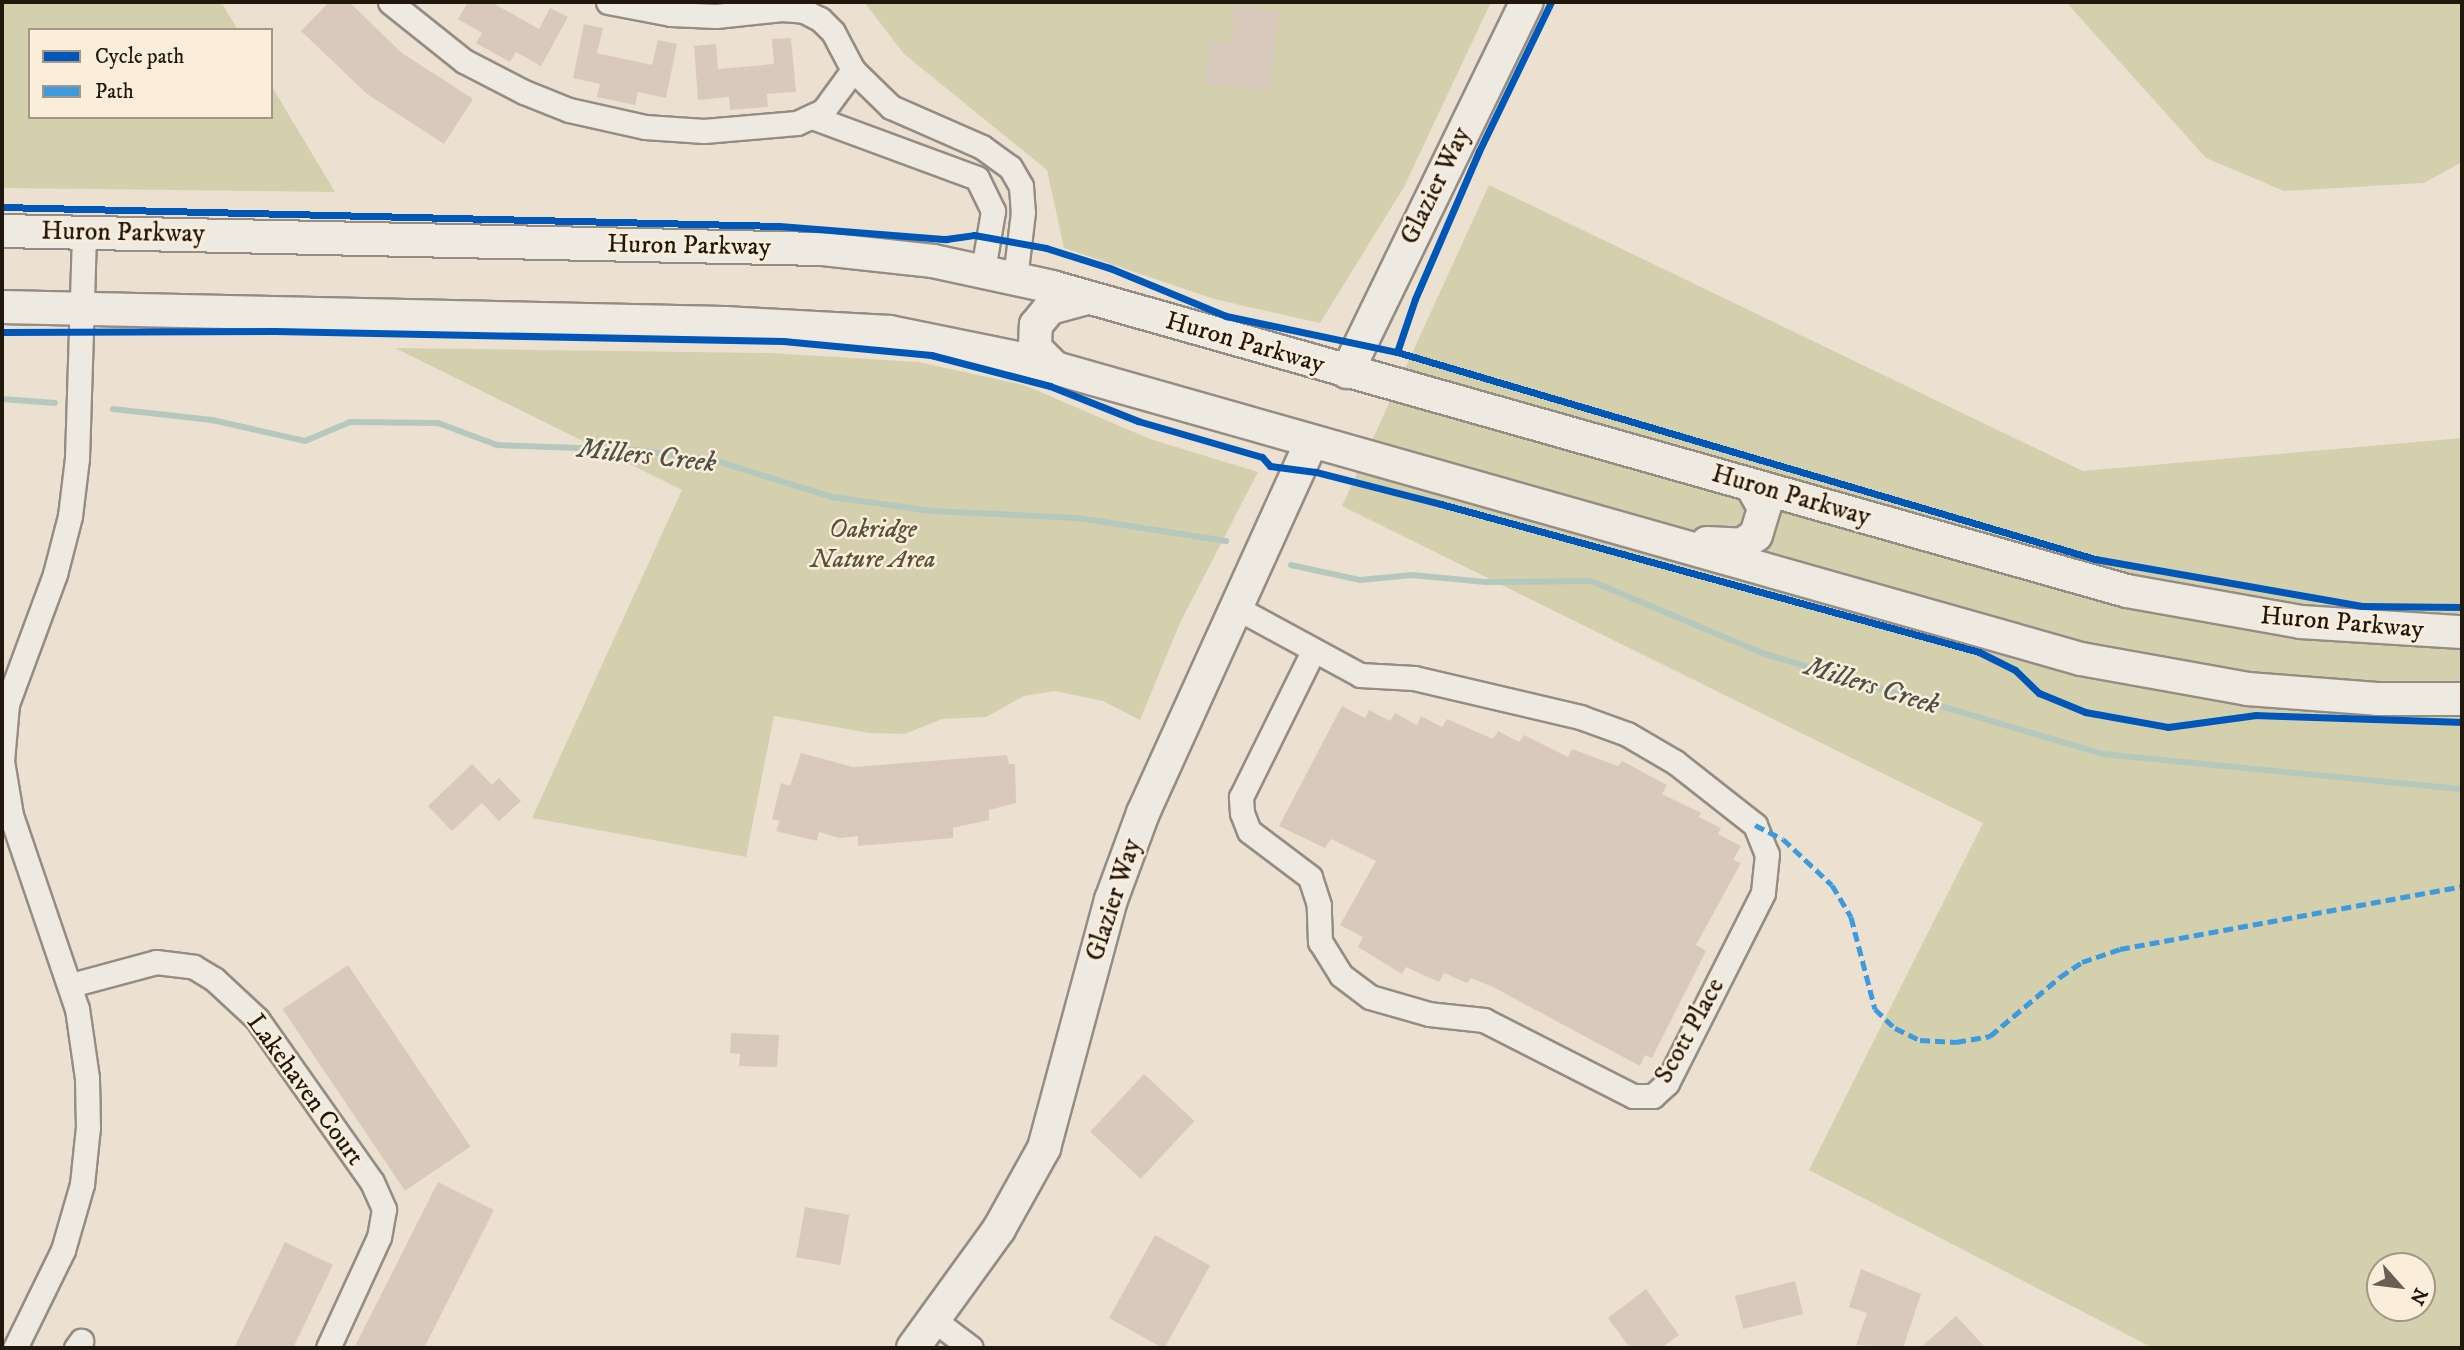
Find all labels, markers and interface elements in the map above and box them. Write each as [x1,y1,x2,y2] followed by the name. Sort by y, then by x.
[28,28,273,119] legend
[95,44,184,70] text: Cycle path
[95,79,134,105] text: Path
[1394,122,1478,250] street label: Glazier Way
[41,216,205,250] street label: Huron Parkway
[607,229,771,263] street label: Huron Parkway
[1162,305,1328,381] street label: Huron Parkway
[576,432,718,480] water label: Millers Creek
[1708,458,1874,534] street label: Huron Parkway
[810,514,936,576] park label: Oakridge Nature Area
[2259,600,2425,646] street label: Huron Parkway
[1801,650,1943,722] water label: Millers Creek
[1080,835,1148,965] street label: Glazier Way
[1648,973,1732,1089] street label: Scott Place
[240,1008,370,1172] street label: Lakehaven Court
[2366,1252,2436,1322] north arrow
[2404,1284,2432,1308] text: N

